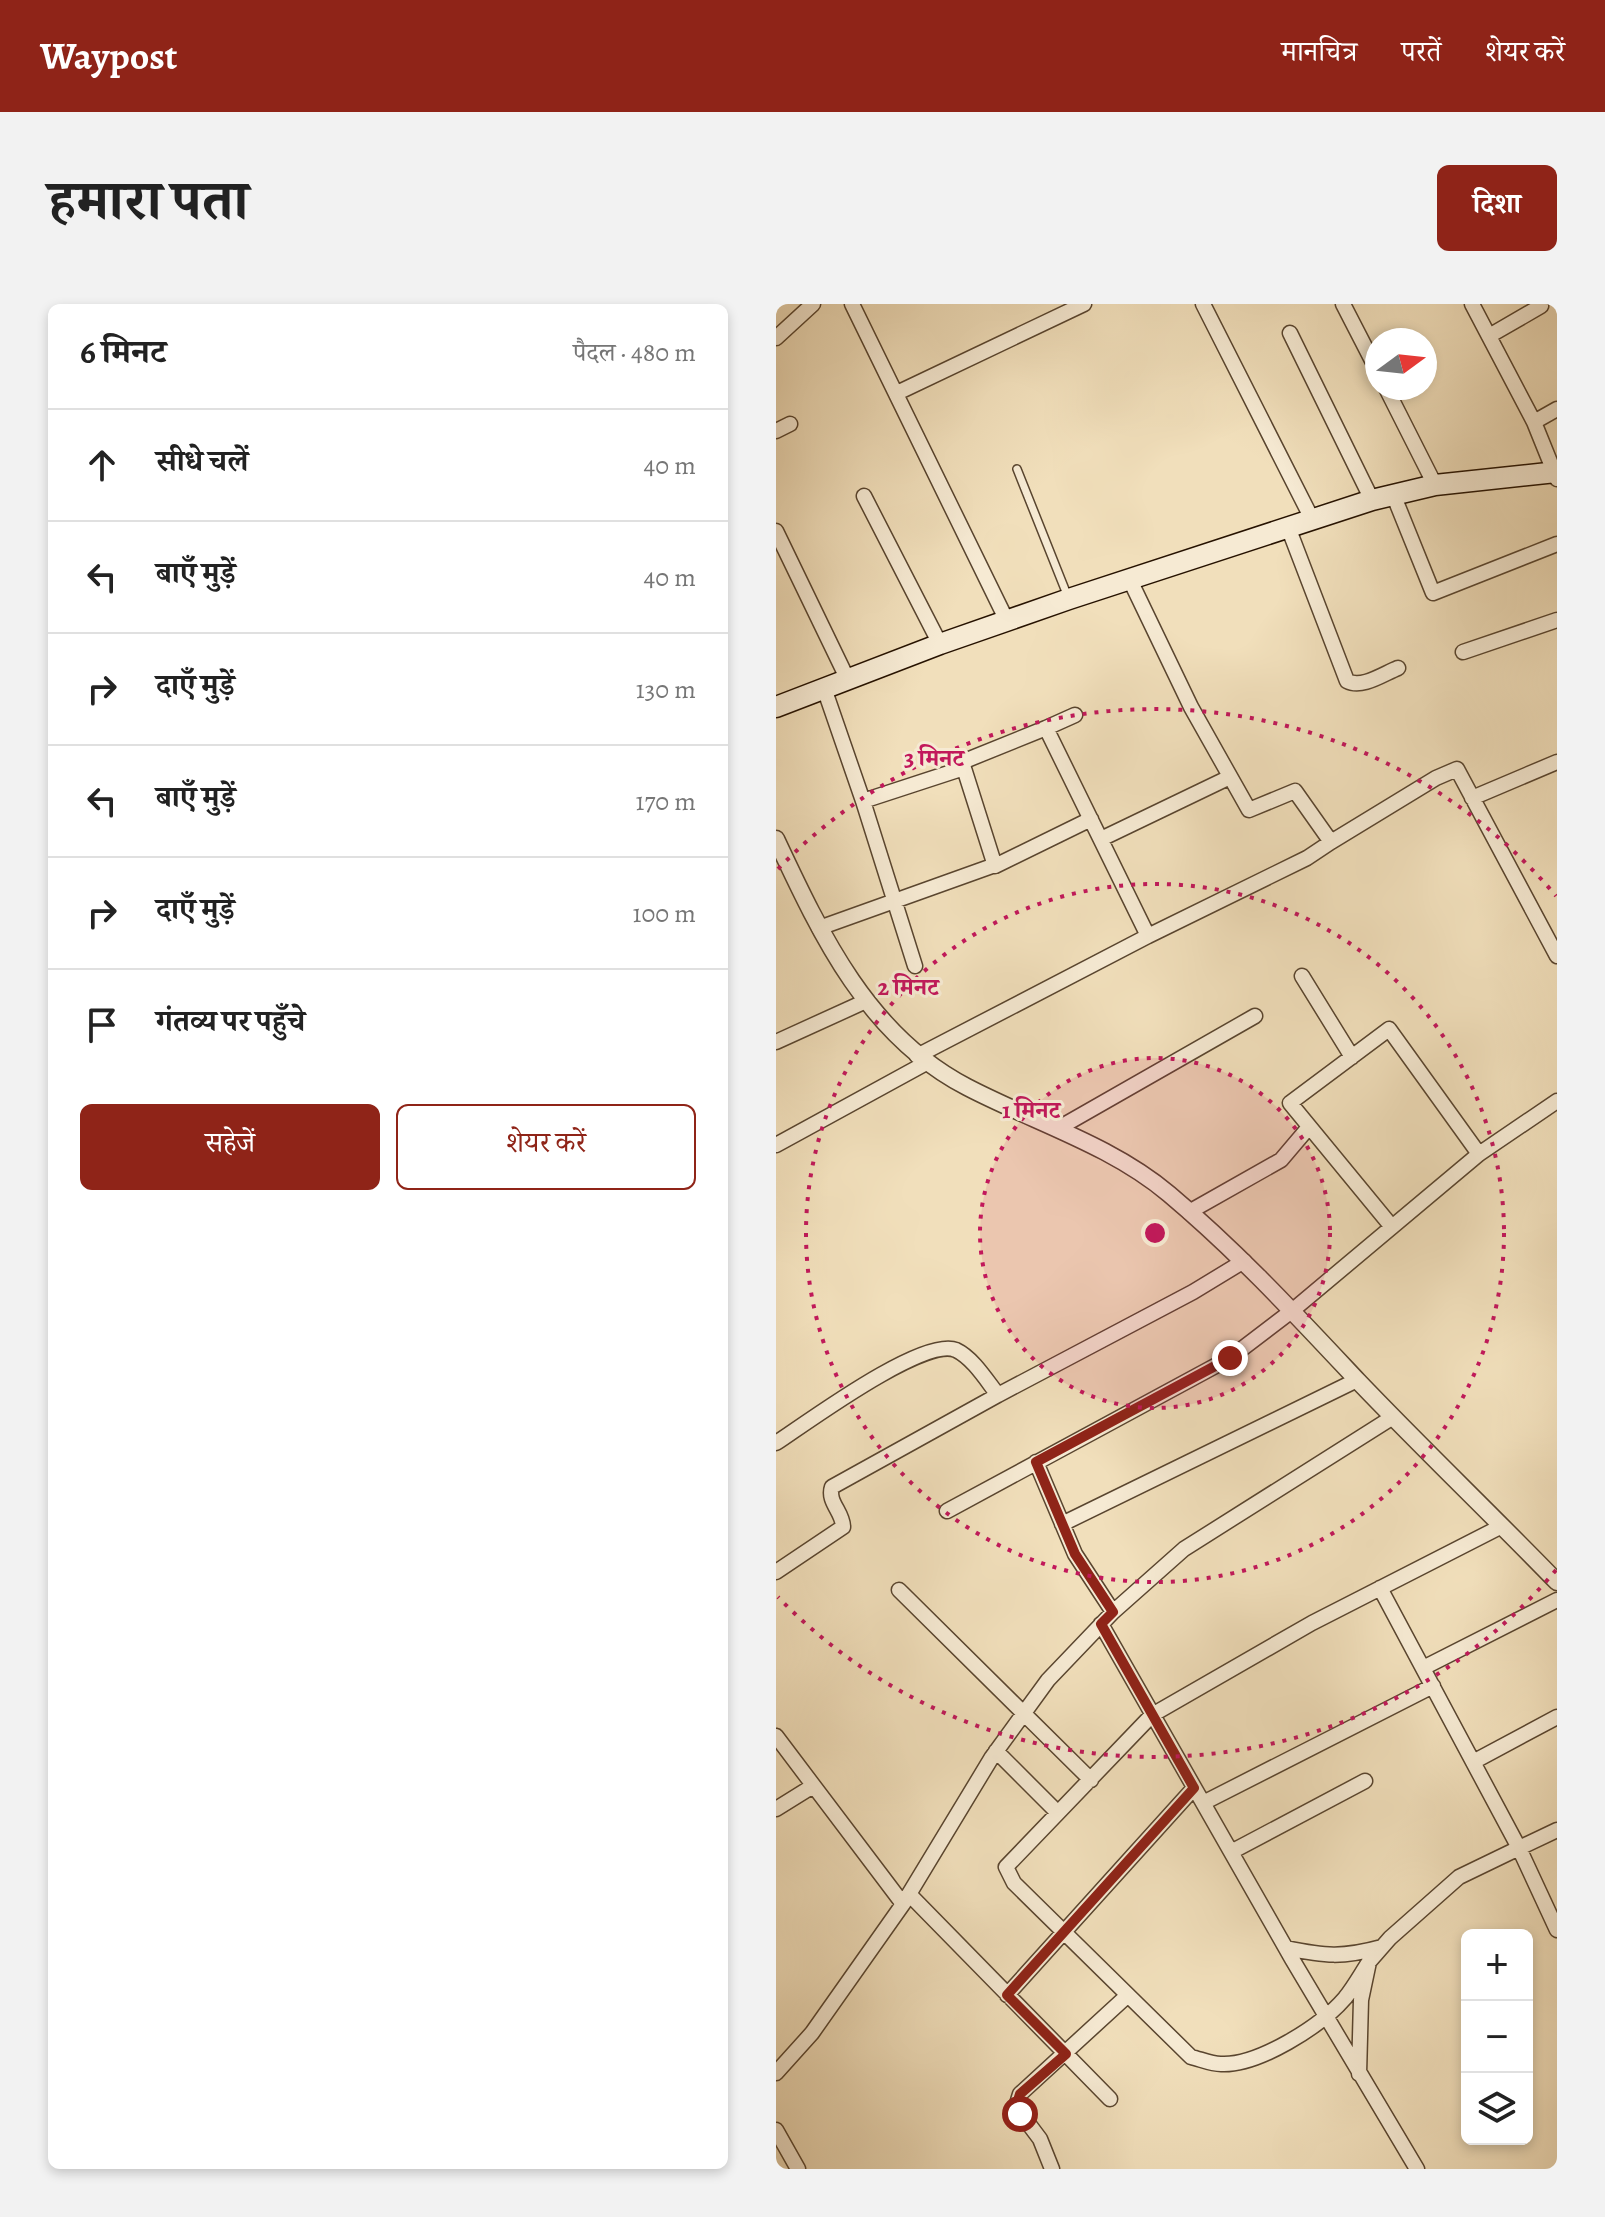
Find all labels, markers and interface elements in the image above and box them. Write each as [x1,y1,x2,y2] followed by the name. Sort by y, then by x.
[40,30,177,82] text: Waypost
[1281,33,1357,71] text: मानचित्र
[1401,33,1441,71] text: परतें
[1485,33,1565,71] text: शेयर करें
[48,162,248,238] text: हमारा पता
[1437,165,1557,251] button: दिशा
[80,328,166,375] text: 6 मिनट
[1365,328,1437,400] north arrow
[573,335,696,370] text: पैदल · 480 m
[156,441,248,481] text: सीधे चलें
[80,443,124,487] icon: ahead
[644,448,696,483] text: 40 m
[156,553,236,593] text: बाएँ मुड़ें
[80,555,124,599] icon: left
[644,560,696,595] text: 40 m
[156,665,235,705] text: दाएँ मुड़ें
[80,667,124,711] icon: right
[636,672,696,707] text: 130 m
[904,742,966,774] text: 3 मिनट
[156,777,236,817] text: बाएँ मुड़ें
[80,779,124,823] icon: left
[636,784,696,819] text: 170 m
[156,889,235,929] text: दाएँ मुड़ें
[80,891,124,935] icon: right
[633,896,696,931] text: 100 m
[877,971,941,1003] text: 2 मिनट
[156,1001,305,1041] text: गंतव्य पर पहुँचे
[80,1003,124,1047] icon: arrive
[1002,1094,1063,1126] text: 1 मिनट
[80,1104,380,1190] button: सहेजें
[396,1104,696,1190] button: शेयर करें
[1141,1219,1169,1247] centre of rings
[1212,1340,1248,1376] route end
[1461,1929,1533,2145] map controls
[1461,1929,1533,2001] button: +
[1461,2001,1533,2073] button: −
[1461,2073,1533,2145] button: layers
[1002,2096,1038,2132] route start

